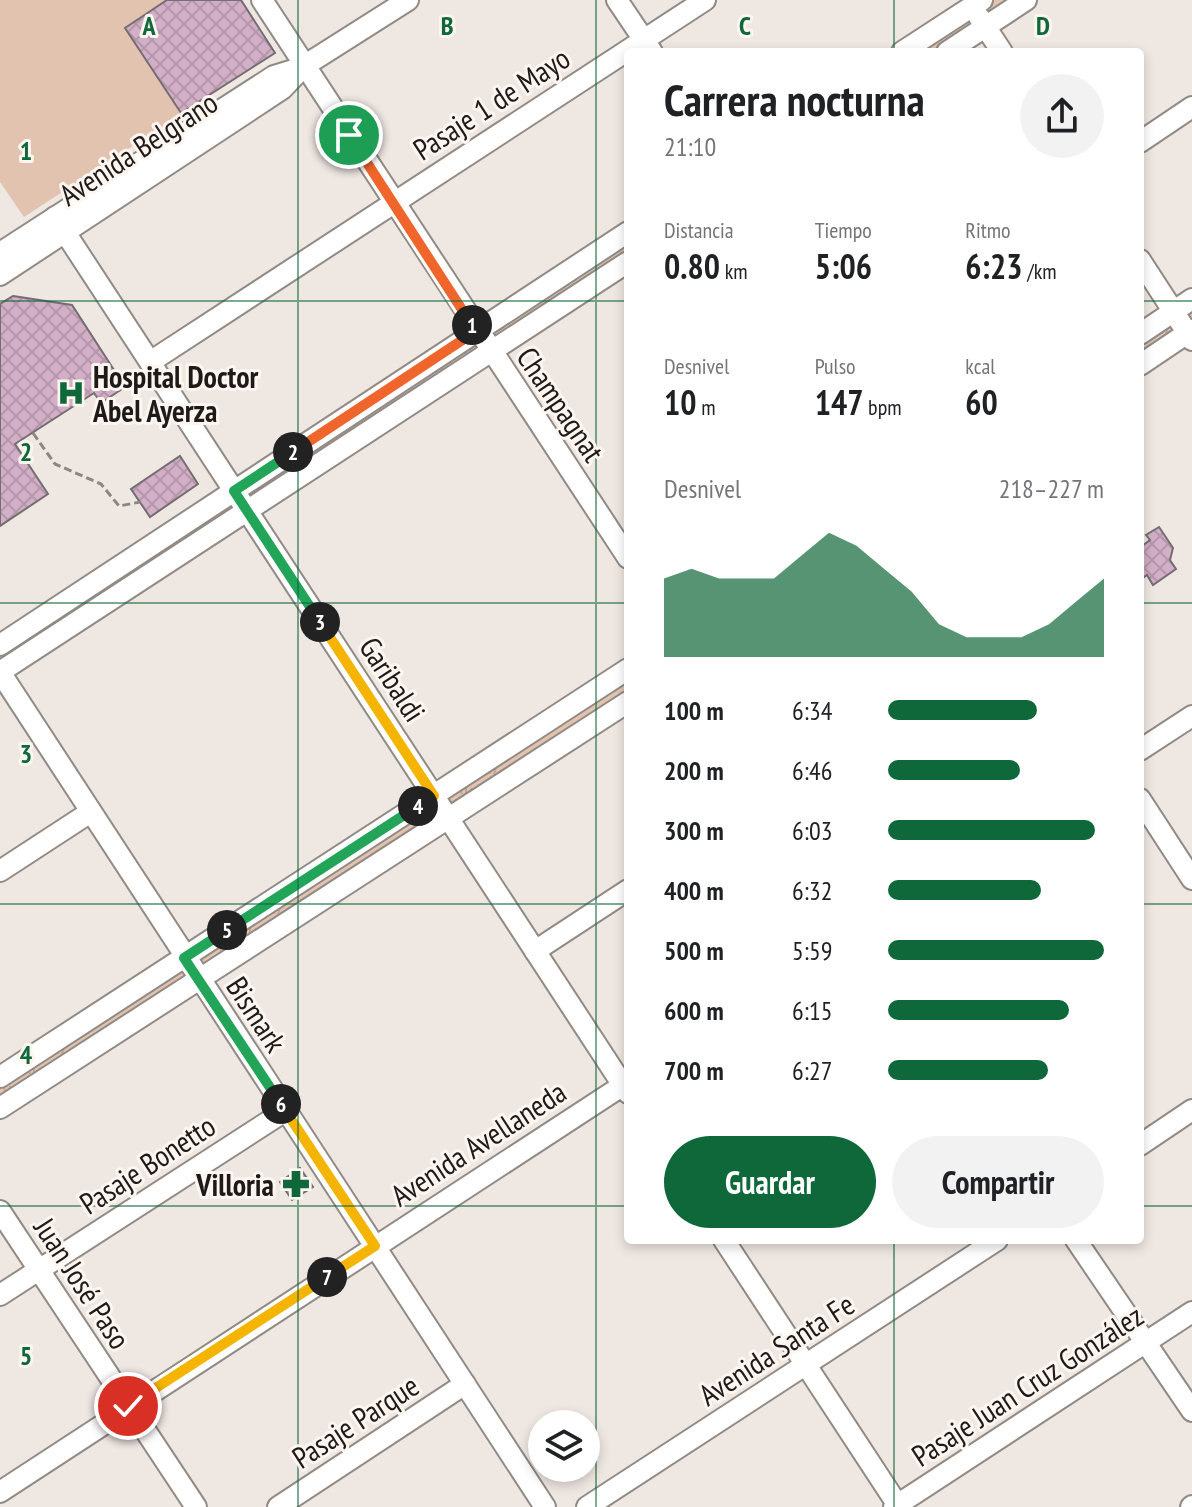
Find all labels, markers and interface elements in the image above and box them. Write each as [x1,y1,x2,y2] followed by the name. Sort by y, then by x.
[141,9,156,42] text: A
[441,9,454,42] text: B
[739,9,751,42] text: C
[1036,9,1050,42] text: D
[405,38,577,168] street label: Pasaje 1 de Mayo
[664,71,925,128] text: Carrera nocturna
[1020,74,1104,158] button: share
[51,82,225,214] street label: Avenida Belgrano
[315,101,383,169] pin
[327,113,371,157] icon: arrive
[664,130,716,163] text: 21:10
[20,134,32,167] text: 1
[664,216,734,244] text: Distancia
[815,216,872,244] text: Tiempo
[965,216,1011,244] text: Ritmo
[664,244,720,288] text: 0.80
[815,244,872,288] text: 5:06
[965,244,1023,288] text: 6:23
[720,257,748,285] text: km
[1023,257,1057,285] text: /km
[452,305,492,345] pin: 1
[467,311,477,339] text: 1
[509,339,614,469] street label: Champagnat
[664,352,729,380] text: Desnivel
[815,352,856,380] text: Pulso
[965,352,995,380] text: kcal
[92,357,259,430] place label: Hospital Doctor Abel Ayerza
[56,378,86,408] hospital icon: Hospital Doctor Abel Ayerza
[664,380,697,424] text: 10
[815,380,863,424] text: 147
[965,380,998,424] text: 60
[697,393,716,421] text: m
[863,393,902,421] text: bpm
[273,432,313,472] pin: 2
[20,435,32,468] text: 2
[288,438,298,466] text: 2
[664,472,741,505] text: Desnivel
[999,472,1104,505] text: 218–227 m
[300,602,340,642] pin: 3
[315,608,325,636] text: 3
[351,629,435,729] street label: Garibaldi
[664,694,724,727] text: 100 m
[792,694,832,727] text: 6:34
[20,737,32,770] text: 3
[664,754,724,787] text: 200 m
[792,754,832,787] text: 6:46
[398,786,438,826] pin: 4
[413,792,423,820] text: 4
[664,814,724,847] text: 300 m
[792,814,832,847] text: 6:03
[664,874,724,907] text: 400 m
[792,874,832,907] text: 6:32
[207,910,247,950] pin: 5
[222,916,232,944] text: 5
[664,934,724,967] text: 500 m
[792,934,832,967] text: 5:59
[218,969,296,1059] street label: Bismark
[664,994,724,1027] text: 600 m
[792,994,832,1027] text: 6:15
[20,1038,33,1071] text: 4
[664,1054,724,1087] text: 700 m
[792,1054,832,1087] text: 6:27
[383,1072,573,1214] street label: Avenida Avellaneda
[261,1084,301,1124] pin: 6
[276,1090,286,1118] text: 6
[72,1106,222,1222] street label: Pasaje Bonetto
[664,1136,876,1228] button: Guardar
[892,1136,1104,1228] button: Compartir
[195,1165,274,1204] place label: Villoria
[281,1169,311,1199] pharmacy icon: Villoria
[26,1209,140,1356] street label: Juan José Paso
[307,1257,347,1297] pin: 7
[322,1263,332,1291] text: 7
[691,1284,861,1414] street label: Avenida Santa Fe
[904,1296,1150,1474] street label: Pasaje Juan Cruz González
[20,1339,32,1372] text: 5
[284,1366,426,1476] street label: Pasaje Parque
[94,1372,162,1440] pin
[106,1384,150,1428] icon: check
[528,1410,600,1482] map controls
[528,1410,600,1482] button: layers

